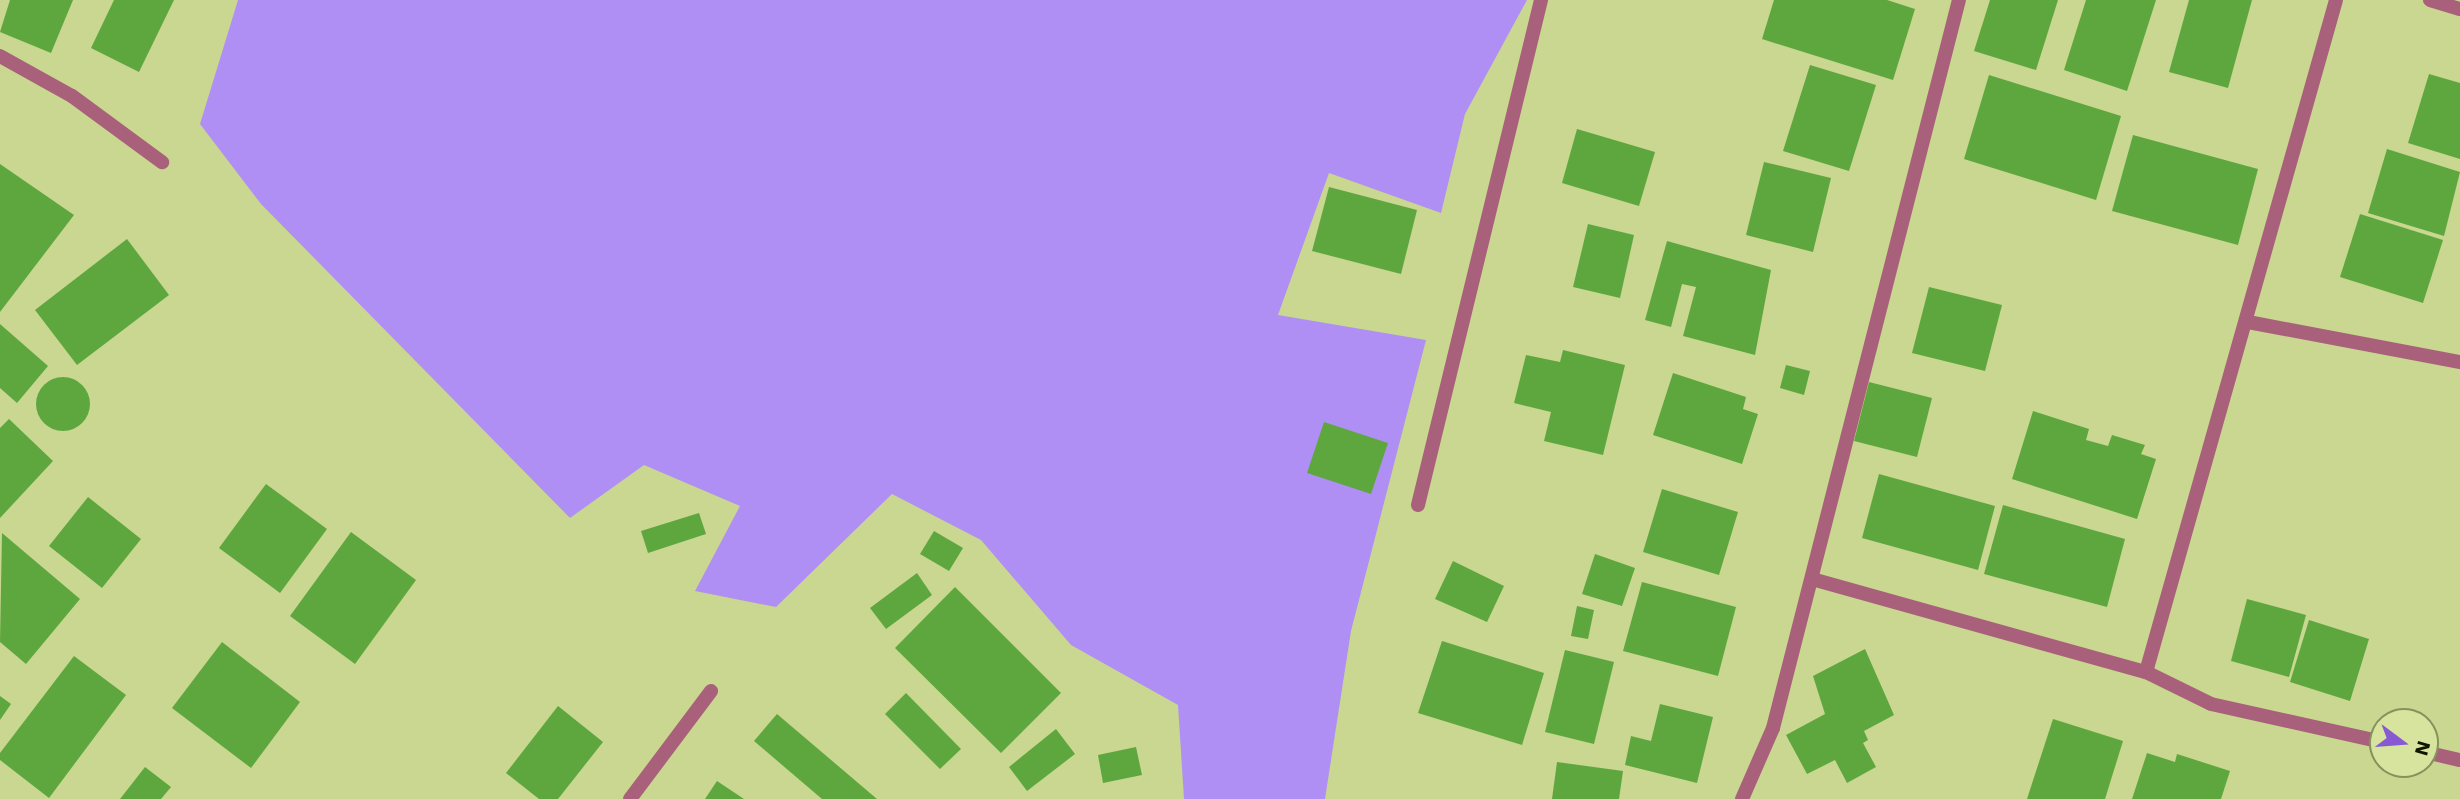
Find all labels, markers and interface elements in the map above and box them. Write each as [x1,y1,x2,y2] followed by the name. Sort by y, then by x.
[2369,708,2439,778] north arrow
[2410,738,2436,758] text: N

